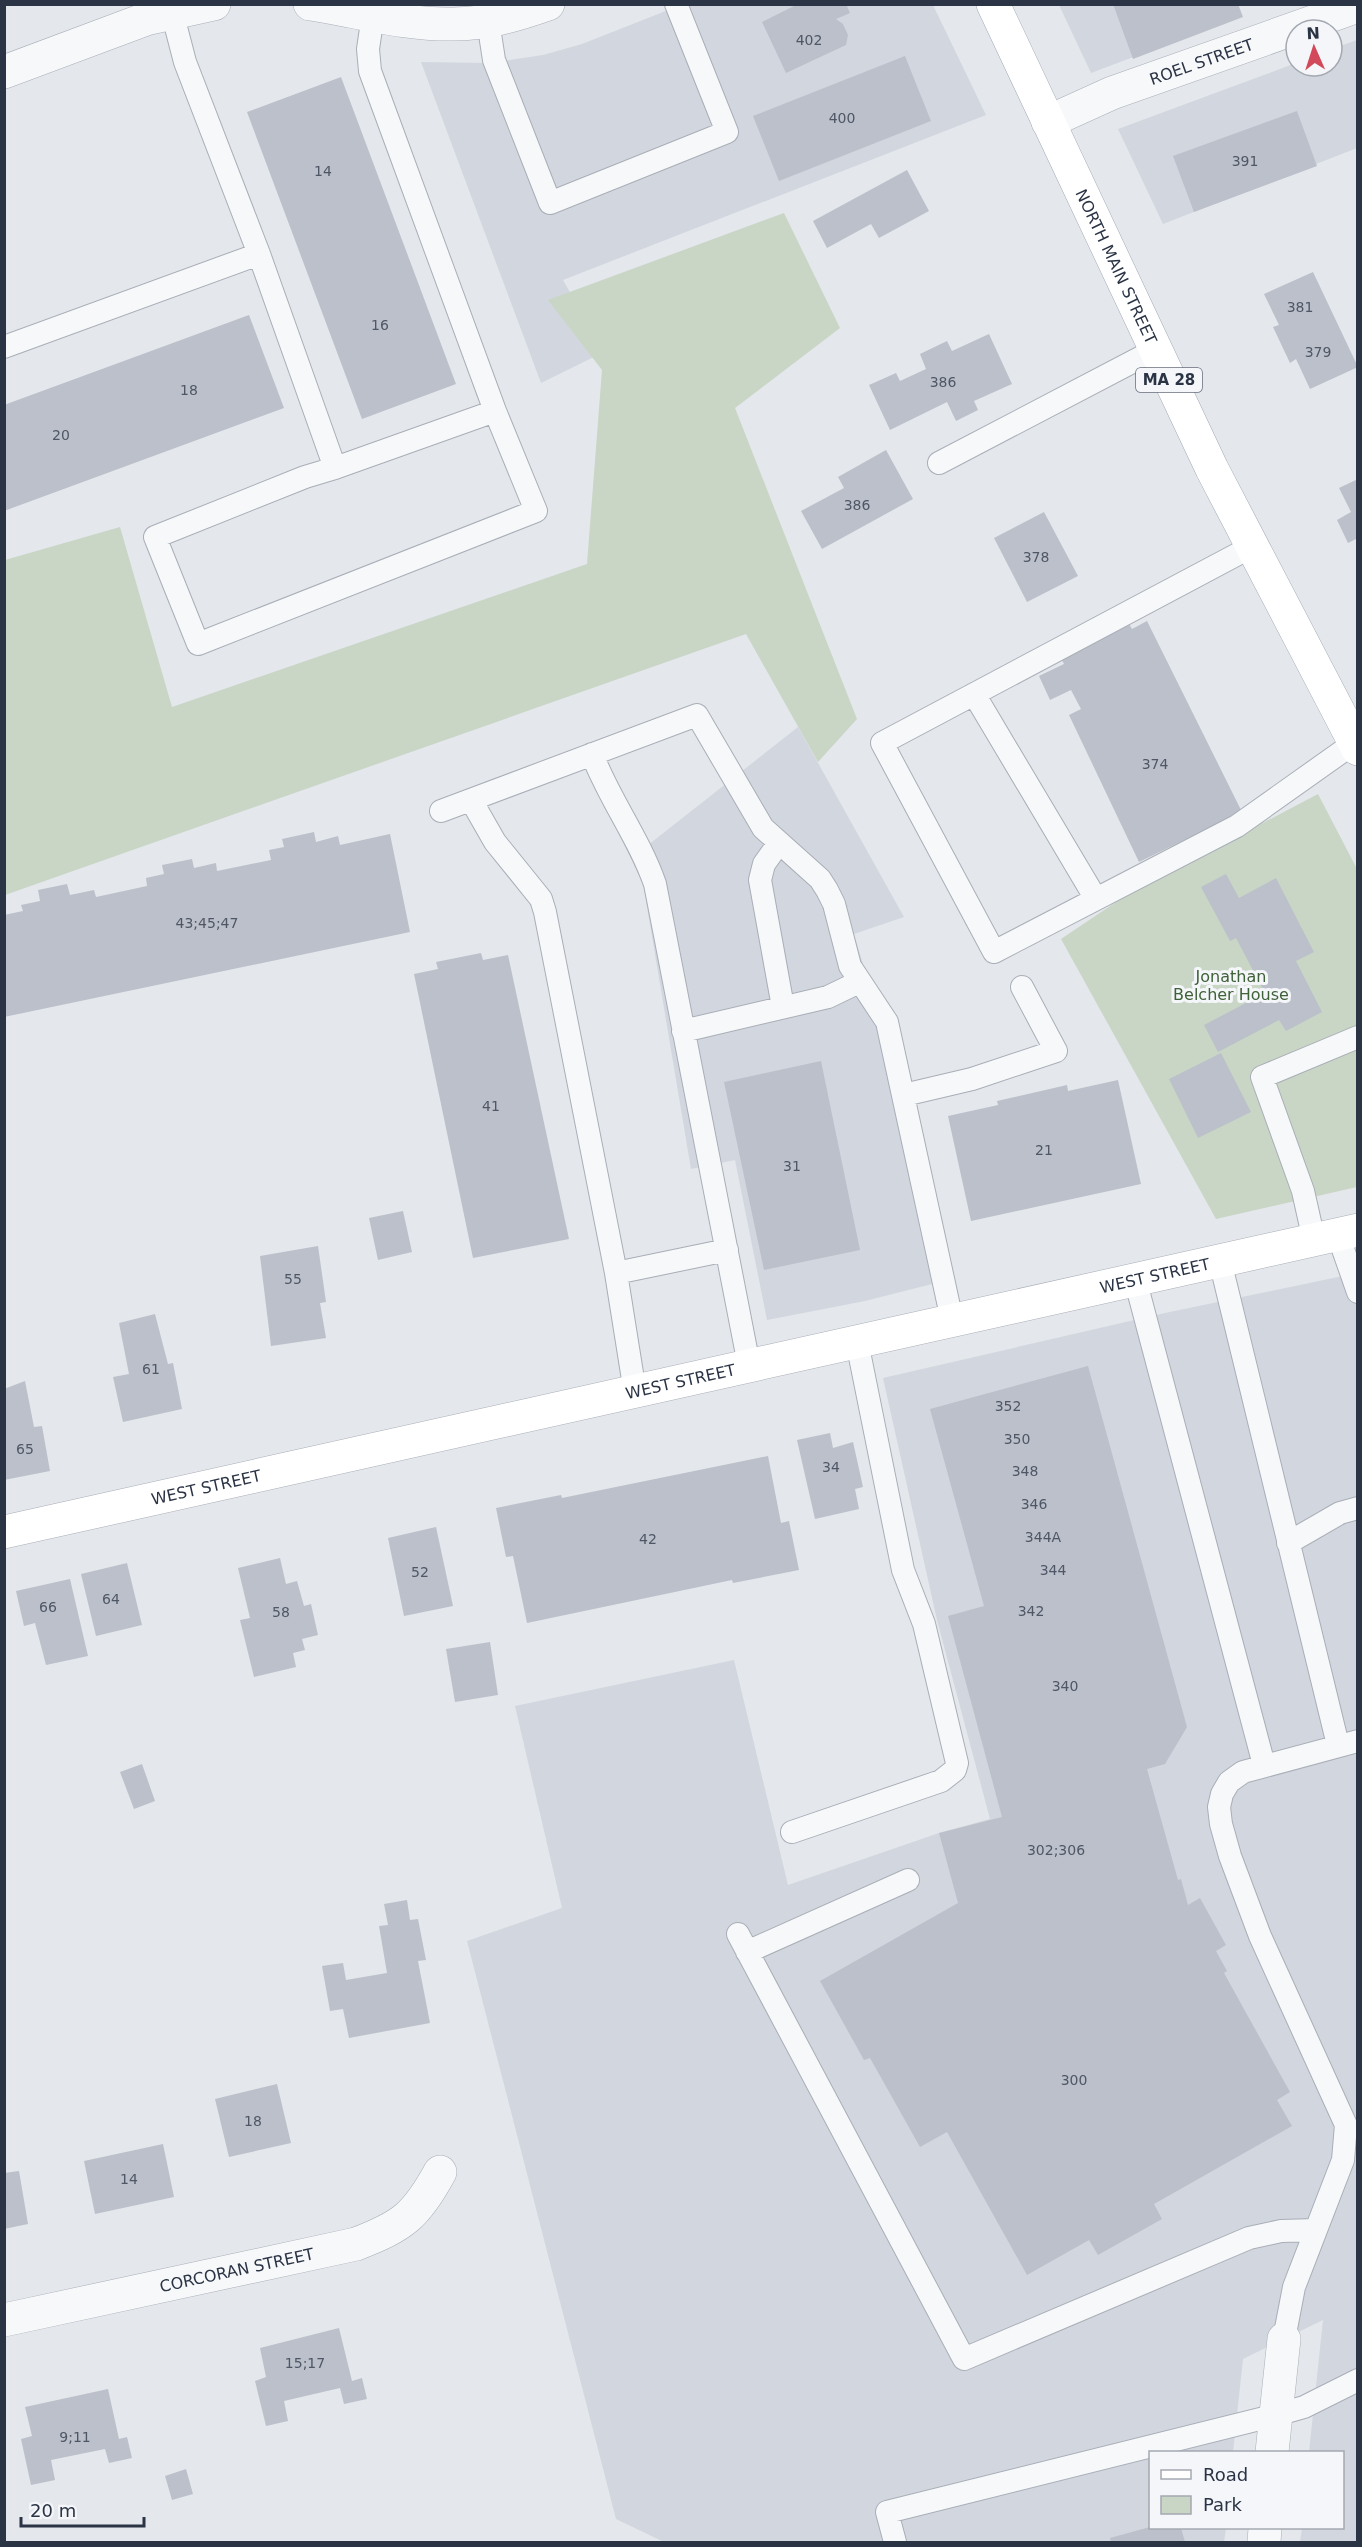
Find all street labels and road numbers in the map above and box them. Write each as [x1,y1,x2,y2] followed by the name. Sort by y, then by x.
[1147,34,1256,89] street label: ROEL STREET
[1072,186,1161,347] street label: NORTH MAIN STREET
[1136,368,1202,392] road number: MA 28
[1098,1254,1212,1297] street label: WEST STREET
[624,1360,737,1403] street label: WEST STREET
[149,1465,263,1508] street label: WEST STREET
[158,2244,316,2296] street label: CORCORAN STREET

